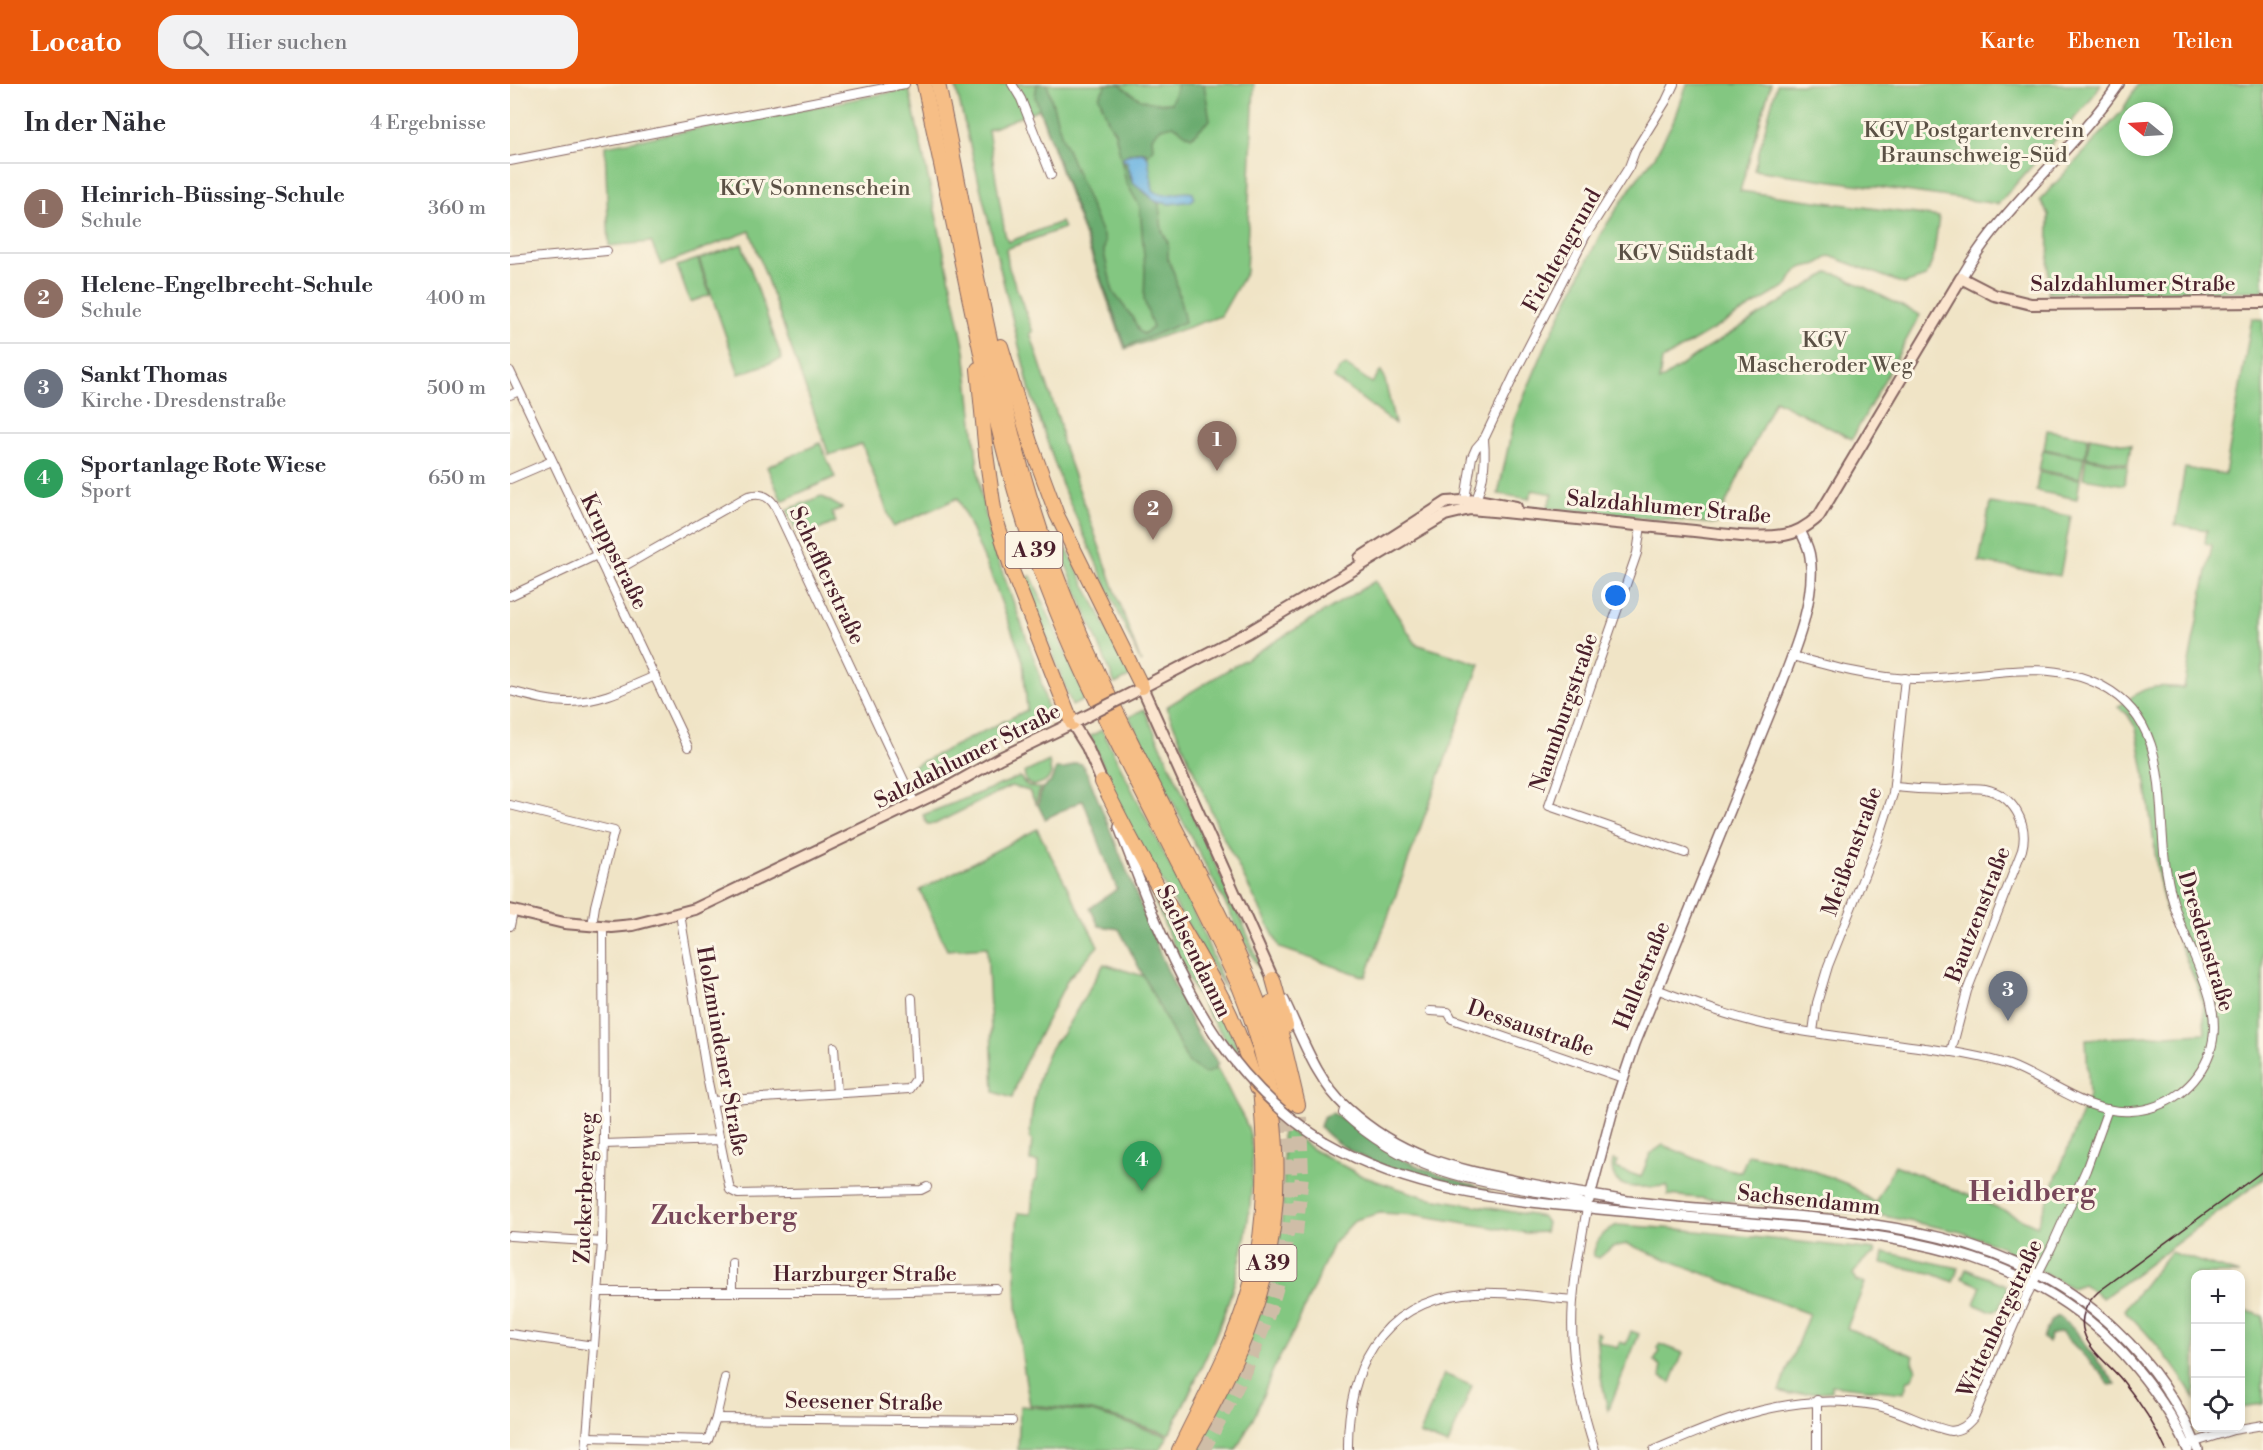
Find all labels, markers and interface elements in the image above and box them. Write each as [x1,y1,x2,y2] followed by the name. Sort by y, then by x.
[158,15,578,69] search box
[30,25,122,60] text: Locato
[179,26,212,59] icon: search
[227,29,347,56] text: Hier suchen
[1980,29,2035,55] text: Karte
[2068,29,2140,55] text: Ebenen
[2173,29,2233,55] text: Teilen
[2119,102,2173,156] north arrow
[24,107,166,139] text: In der Nähe
[370,111,486,136] text: 4 Ergebnisse
[1864,117,2084,169] park label: KGV Postgartenverein Braunschweig-Süd
[719,175,911,202] park label: KGV Sonnenschein
[81,182,345,209] text: Heinrich-Büssing-Schule
[1517,184,1608,317] street label: Fichtengrund
[39,196,48,221] text: 1
[428,196,486,221] text: 360 m
[81,209,142,234] text: Schule
[1617,240,1755,267] park label: KGV Südstadt
[2030,271,2236,298] street label: Salzdahlumer Straße
[81,272,373,299] text: Helene-Engelbrecht-Schule
[37,286,50,311] text: 2
[426,286,486,311] text: 400 m
[81,299,142,324] text: Schule
[1737,327,1913,379] park label: KGV Mascheroder Weg
[81,362,227,389] text: Sankt Thomas
[37,376,50,401] text: 3
[427,376,486,401] text: 500 m
[81,389,286,414] text: Kirche · Dresdenstraße
[1198,422,1236,471] pin: 1
[81,452,326,479] text: Sportanlage Rote Wiese
[37,466,50,491] text: 4
[428,466,486,491] text: 650 m
[81,479,132,504] text: Sport
[1565,485,1772,530] street label: Salzdahlumer Straße
[574,489,653,614] street label: Kruppstraße
[1134,490,1172,540] pin: 2
[783,502,870,649] street label: Schefflerstraße
[1006,532,1062,568] road number: A 39
[1601,581,1630,610] your location
[1525,629,1604,796] street label: Naumburgstraße
[870,698,1065,815] street label: Salzdahlumer Straße
[1816,783,1888,920] street label: Meißenstraße
[1940,843,2017,987] street label: Bautzenstraße
[2171,868,2240,1015] street label: Dresdenstraße
[1150,881,1237,1022] street label: Sachsendamm
[1608,917,1676,1034] street label: Hallestraße
[690,944,753,1158] street label: Holzmindener Straße
[1988,972,2028,1021] pin: 3
[1463,994,1598,1063] street label: Dessaustraße
[569,1111,602,1264] street label: Zuckerbergweg
[1122,1142,1162,1191] pin: 4
[1968,1175,2097,1210] district label: Heidberg
[1736,1180,1882,1221] street label: Sachsendamm
[651,1200,798,1232] district label: Zuckerberg
[1951,1235,2049,1403] street label: Wittenbergstraße
[1240,1245,1296,1281] road number: A 39
[773,1261,957,1288] street label: Harzburger Straße
[2191,1270,2245,1432] map controls
[2191,1270,2245,1324] button: +
[2191,1324,2245,1378] button: −
[2191,1378,2245,1432] button: locate
[785,1388,943,1417] street label: Seesener Straße

